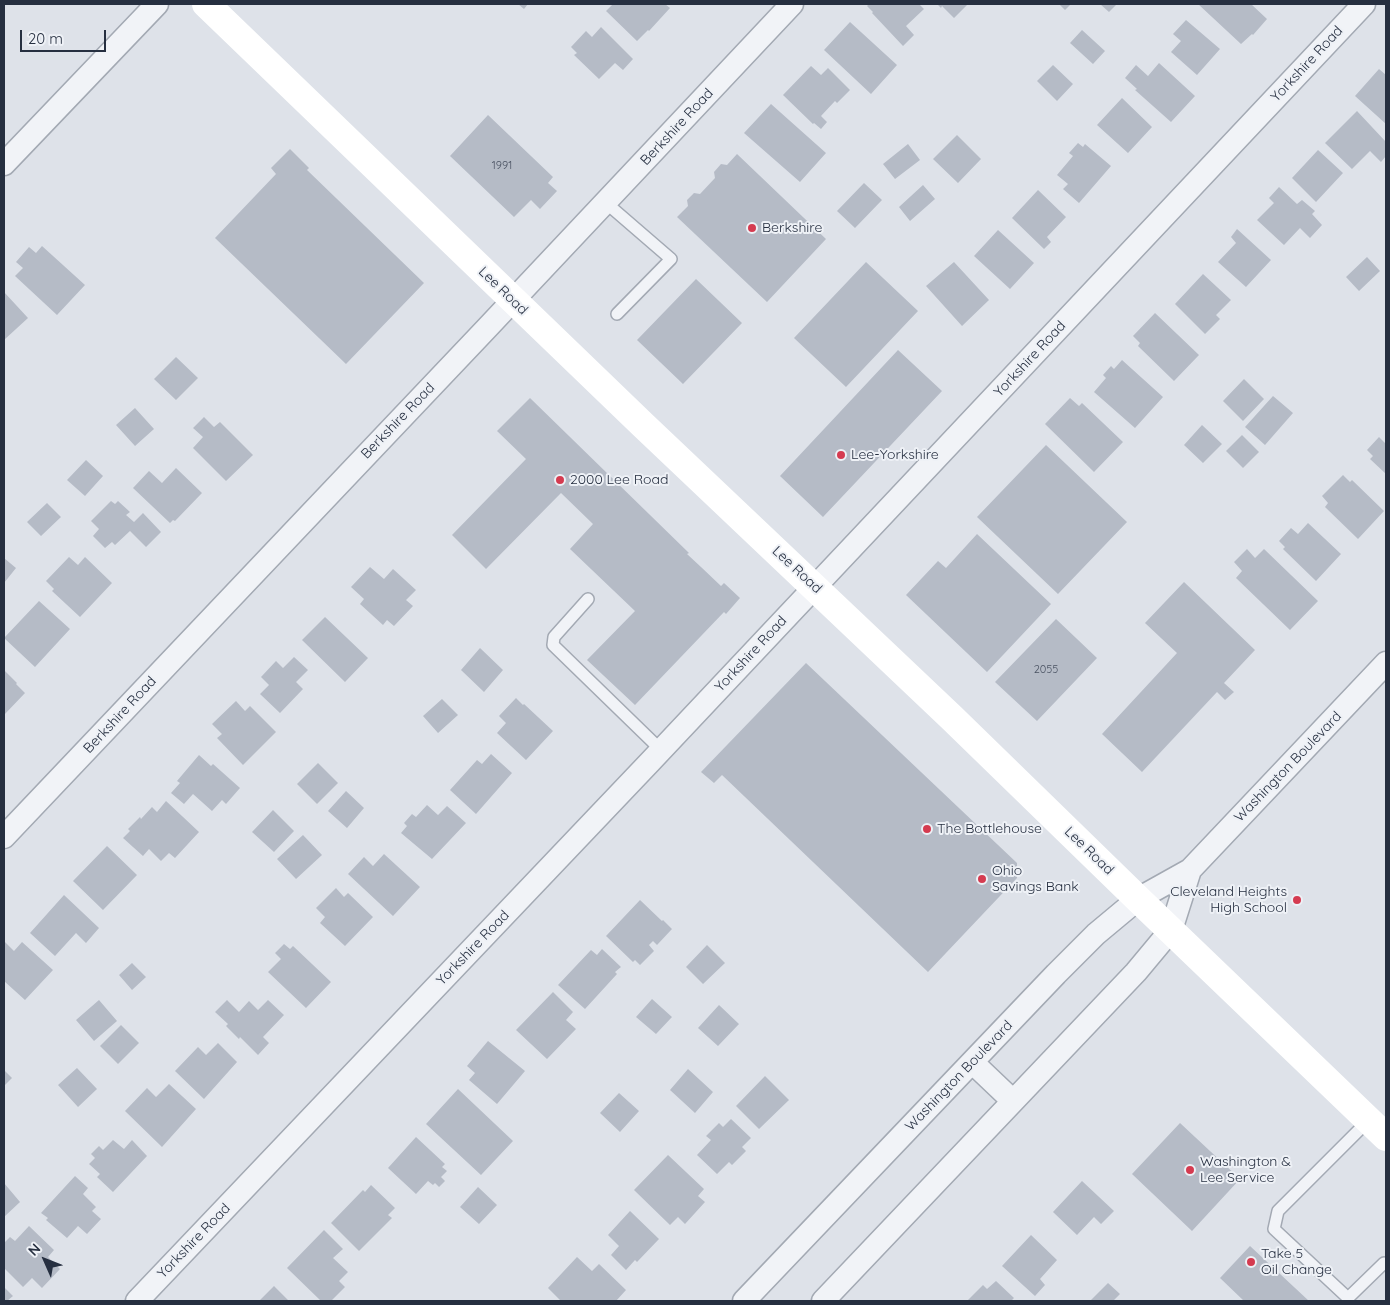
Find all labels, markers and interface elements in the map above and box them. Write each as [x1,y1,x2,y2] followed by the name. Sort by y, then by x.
[22,20,109,52] scale bar
[1268,23,1346,105] street label: Yorkshire Road
[28,29,63,48] text: 20 m
[637,85,717,169] street label: Berkshire Road
[492,159,512,173] house number: 1991
[762,220,822,236] place label: Berkshire
[746,222,758,234] marker: Berkshire
[475,263,531,319] street label: Lee Road
[991,318,1069,400] street label: Yorkshire Road
[358,380,438,462] street label: Berkshire Road
[851,447,939,463] place label: Lee-Yorkshire
[835,449,847,461] marker: Lee-Yorkshire
[570,472,668,488] place label: 2000 Lee Road
[554,474,566,486] marker: 2000 Lee Road
[769,543,825,597] street label: Lee Road
[712,613,790,695] street label: Yorkshire Road
[1034,663,1058,677] house number: 2055
[80,673,160,757] street label: Berkshire Road
[1231,708,1345,826] street label: Washington Boulevard
[937,821,1042,837] place label: The Bottlehouse
[921,823,933,835] marker: The Bottlehouse
[1061,823,1117,879] street label: Lee Road
[992,863,1079,896] place label: Ohio Savings Bank
[976,873,988,885] marker: Ohio Savings Bank
[1170,884,1287,916] place label: Cleveland Heights High School
[1291,894,1303,906] marker: Cleveland Heights High School
[433,907,513,989] street label: Yorkshire Road
[902,1017,1016,1135] street label: Washington Boulevard
[1200,1154,1291,1186] place label: Washington & Lee Service
[1184,1164,1196,1176] marker: Washington & Lee Service
[154,1200,234,1282] street label: Yorkshire Road
[20,1235,70,1285] north arrow
[24,1240,44,1260] text: N
[1261,1246,1332,1278] place label: Take 5 Oil Change
[1245,1256,1257,1268] marker: Take 5 Oil Change

